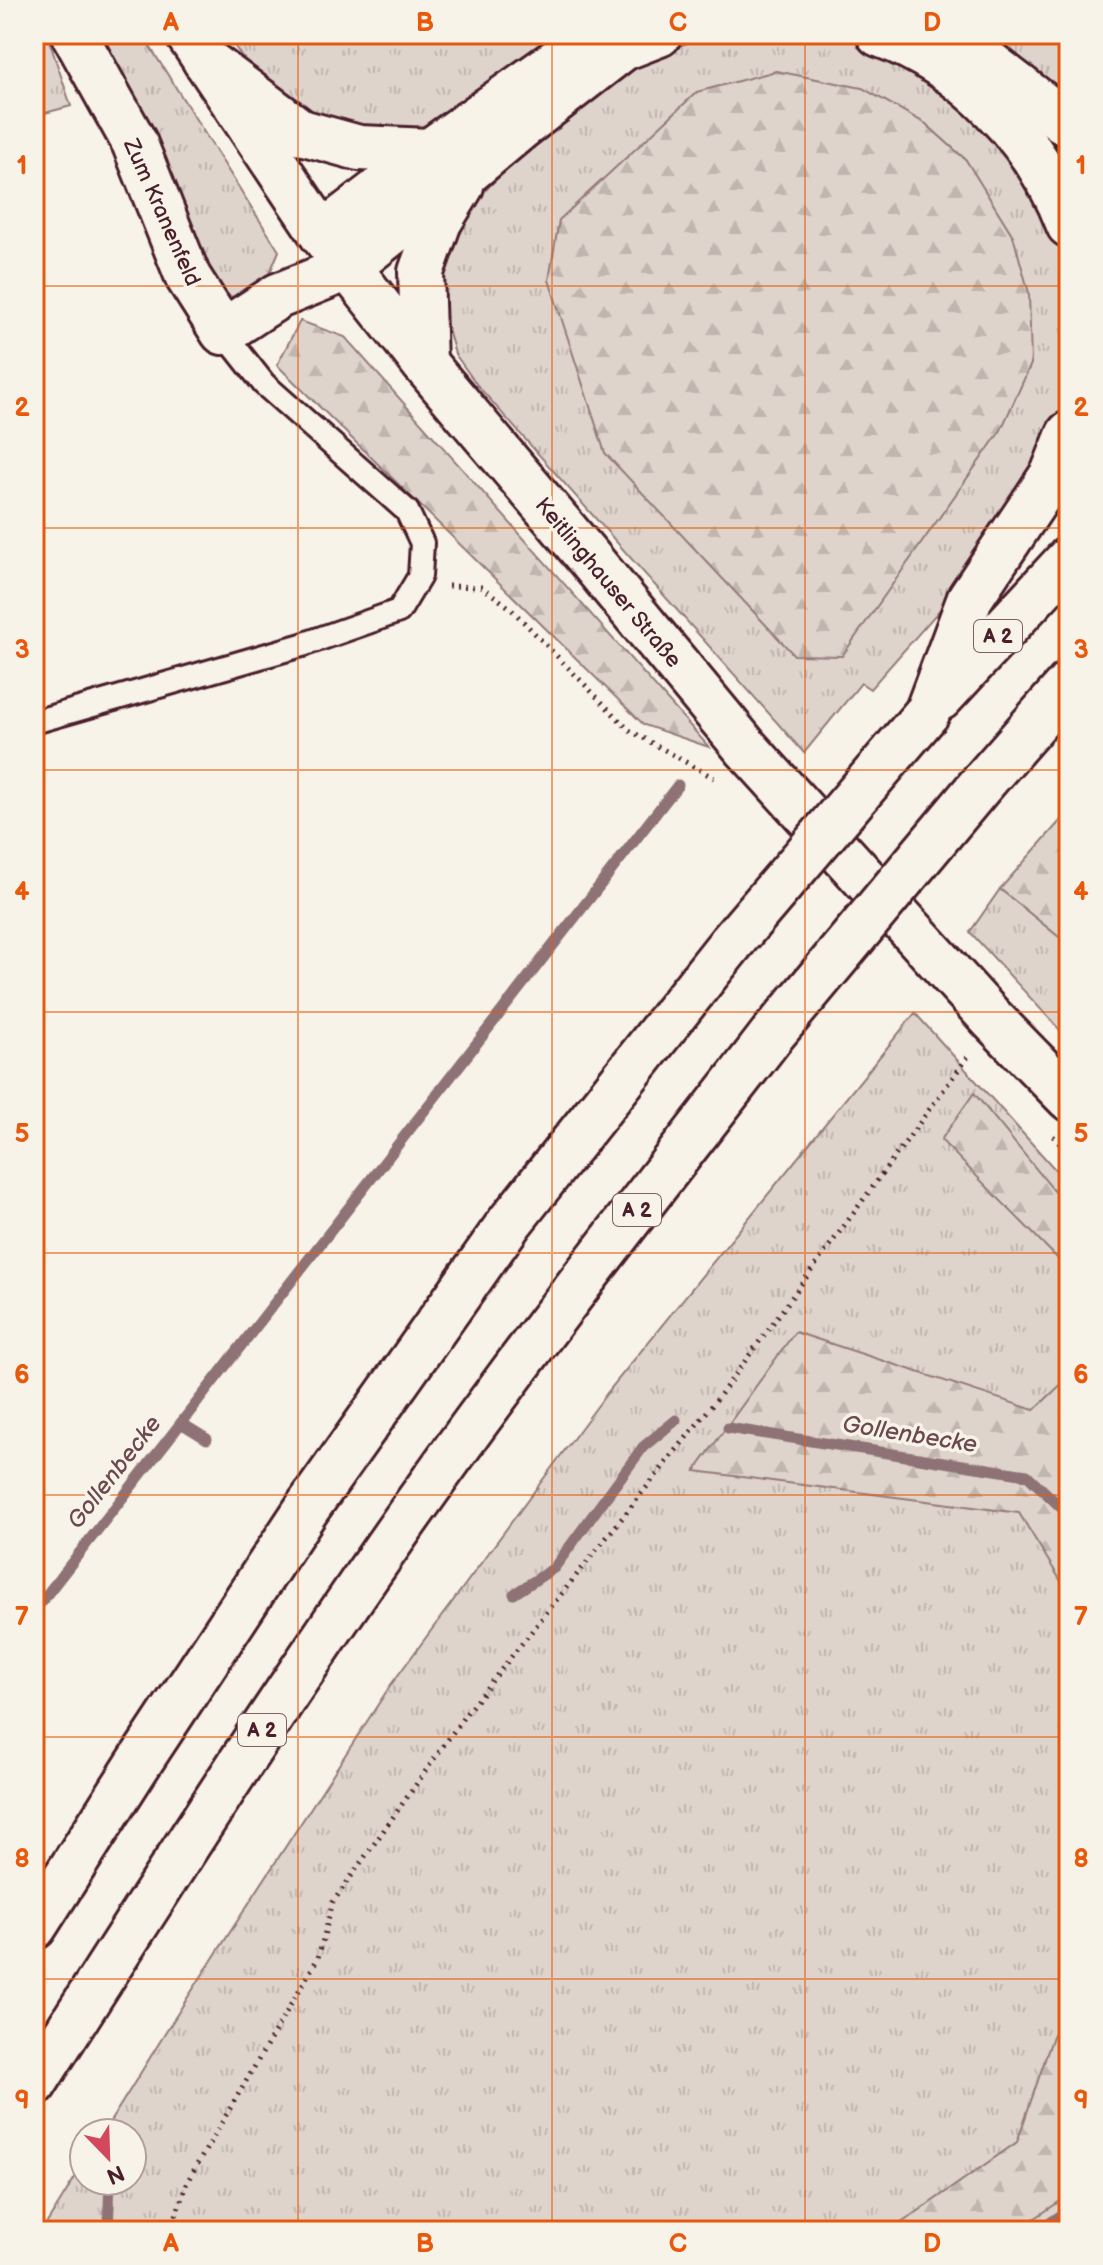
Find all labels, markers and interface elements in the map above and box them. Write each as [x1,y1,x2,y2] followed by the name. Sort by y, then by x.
[162,8,179,39] text: A
[416,8,434,39] text: B
[669,8,687,39] text: C
[923,8,941,39] text: D
[117,134,206,290] street label: Zum Kranenfeld
[17,151,27,182] text: 1
[1076,151,1086,182] text: 1
[14,393,30,424] text: 2
[1073,393,1089,424] text: 2
[529,492,687,673] street label: Keitlinghauser Straße
[974,620,1022,652] road number: A 2
[14,635,30,666] text: 3
[1073,635,1089,666] text: 3
[14,877,30,908] text: 4
[1073,877,1089,908] text: 4
[14,1119,30,1150] text: 5
[1073,1119,1089,1150] text: 5
[613,1194,661,1226] road number: A 2
[14,1360,30,1391] text: 6
[1073,1360,1089,1391] text: 6
[61,1410,168,1535] water label: Gollenbecke
[841,1410,979,1459] water label: Gollenbecke
[15,1602,29,1633] text: 7
[1074,1602,1088,1633] text: 7
[238,1714,286,1746] road number: A 2
[14,1844,30,1875] text: 8
[1073,1844,1089,1875] text: 8
[14,2086,30,2117] text: 9
[1073,2086,1089,2117] text: 9
[68,2117,148,2197] north arrow
[102,2158,128,2190] text: N
[162,2229,179,2260] text: A
[416,2229,434,2260] text: B
[669,2229,687,2260] text: C
[923,2229,941,2260] text: D

